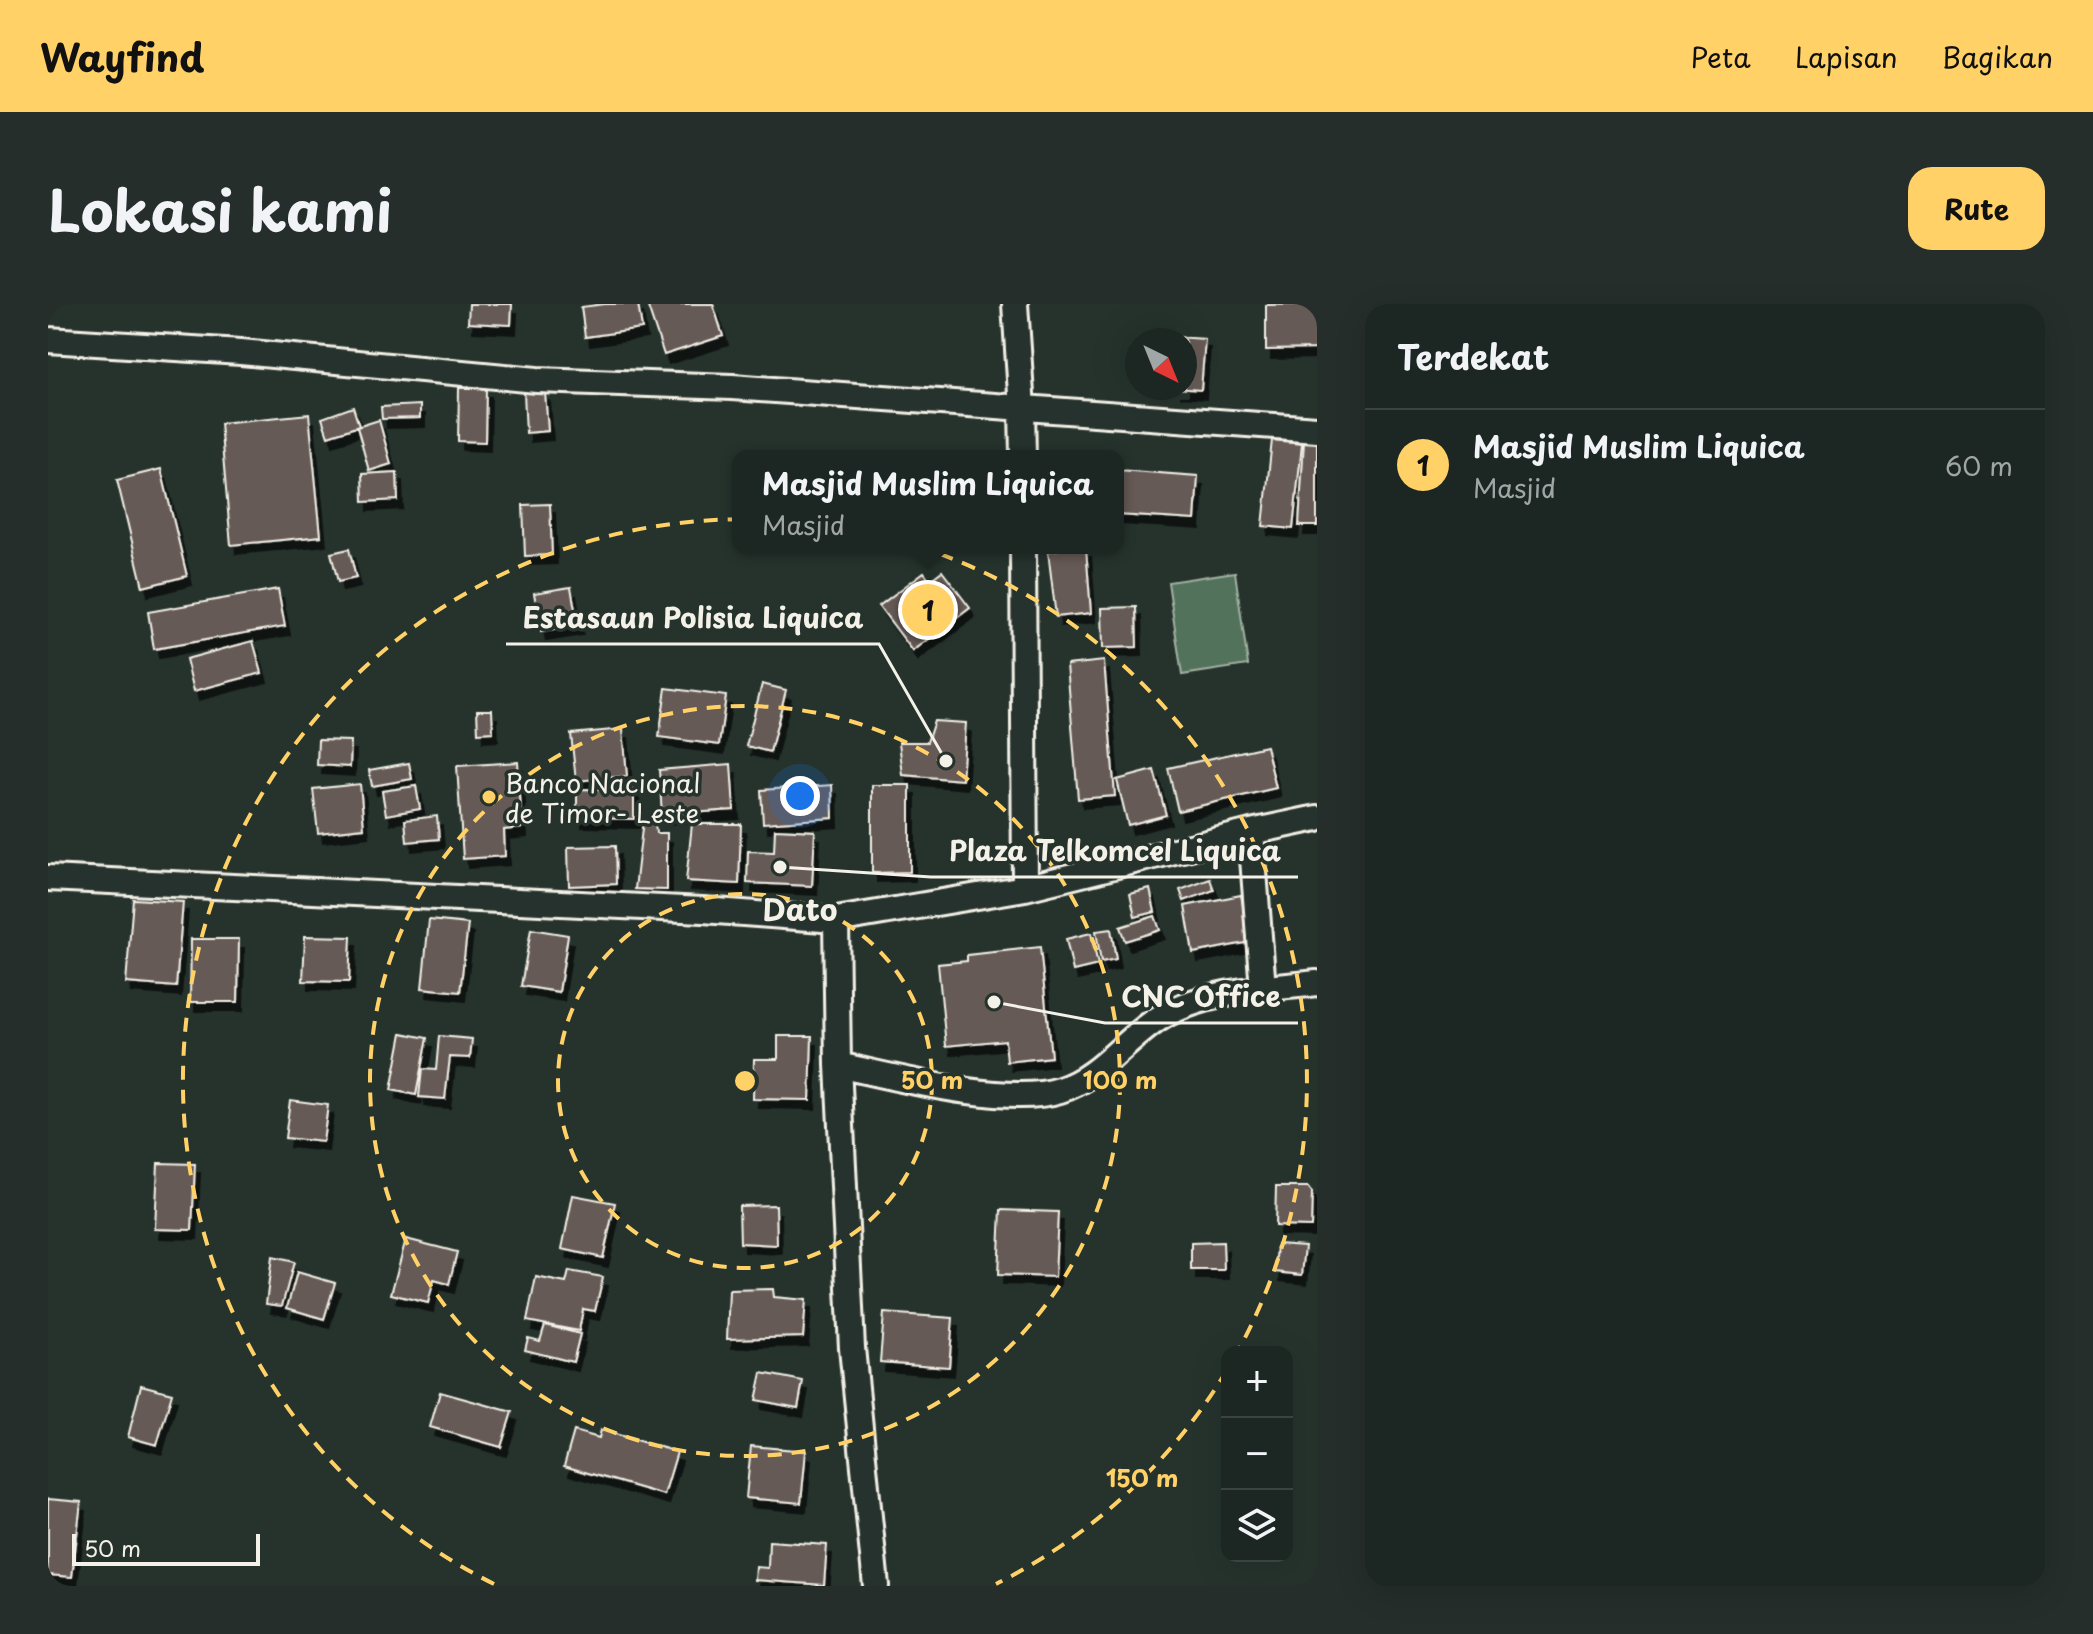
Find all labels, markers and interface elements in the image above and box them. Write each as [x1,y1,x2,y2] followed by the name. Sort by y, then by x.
[40,28,204,85] text: Wayfind
[1691,35,1751,78] text: Peta
[1795,35,1898,78] text: Lapisan
[1942,35,2053,78] text: Bagikan
[48,166,392,251] text: Lokasi kami
[1908,167,2045,250] button: Rute
[1125,328,1197,400] north arrow
[1397,330,1549,382] text: Terdekat
[1473,423,1805,468] text: Masjid Muslim Liquica
[1417,446,1429,485] text: 1
[1945,446,2013,485] text: 60 m
[732,450,1124,554] popup
[762,460,1094,505] text: Masjid Muslim Liquica
[1473,468,1556,507] text: Masjid
[762,505,845,544] text: Masjid
[902,580,954,640] pin: 1
[506,592,879,644] callout: Estasaun Polisia Liquica
[523,595,864,638] text: Estasaun Polisia Liquica
[505,763,700,832] place label: Banco Nacional de Timor- Leste
[780,776,820,816] your location
[480,788,498,806] marker: Banco Nacional de Timor- Leste
[931,825,1298,877] callout: Plaza Telkomcel Liquica
[949,828,1282,871] text: Plaza Telkomcel Liquica
[763,886,837,931] district label: Dato
[1105,971,1298,1023] callout: CNC Office
[1121,974,1281,1017] text: CNC Office
[901,1061,963,1097] text: 50 m
[1083,1061,1157,1097] text: 100 m
[731,1067,759,1095] centre of rings
[1221,1346,1293,1562] map controls
[1221,1346,1293,1418] button: +
[1221,1418,1293,1490] button: −
[1106,1459,1178,1495] text: 150 m
[1221,1490,1293,1562] button: layers
[72,1530,260,1566] scale bar
[84,1531,141,1564] text: 50 m

